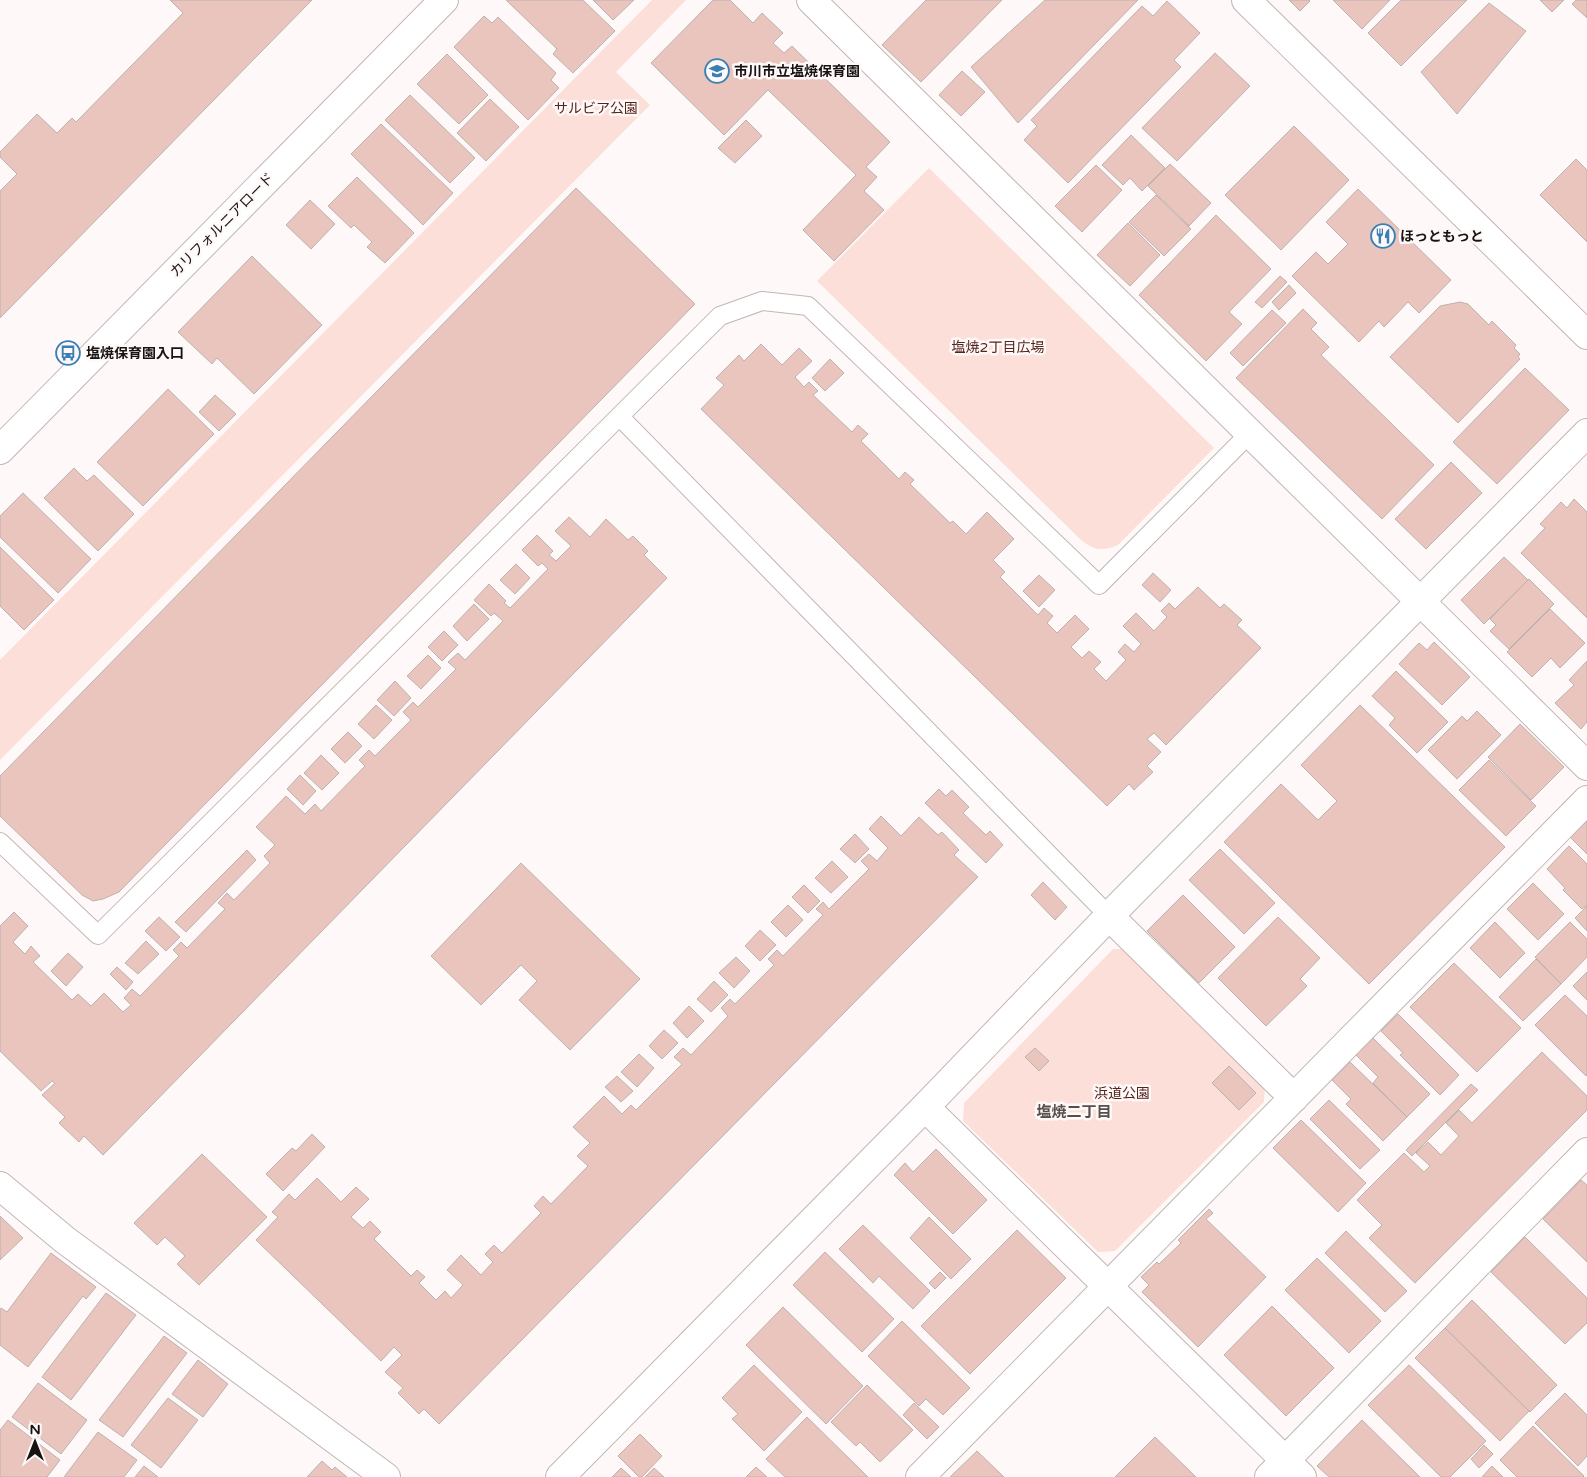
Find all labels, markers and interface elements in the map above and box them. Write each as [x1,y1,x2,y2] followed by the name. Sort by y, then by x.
[704,58,730,84] school or university icon: 市川市立塩焼保育園
[734,63,860,80] place label: 市川市立塩焼保育園
[554,100,638,117] park label: サルビア公園
[166,169,278,281] street label: カリフォルニアロード
[1370,223,1396,249] restaurant icon: ほっともっと
[1400,228,1484,245] place label: ほっともっと
[952,339,1044,356] park label: 塩焼2丁目広場
[55,340,81,366] bus stop icon: 塩焼保育園入口
[86,345,184,362] place label: 塩焼保育園入口
[1094,1085,1150,1102] park label: 浜道公園
[1036,1103,1112,1121] district label: 塩焼二丁目
[10,1417,60,1467] north arrow
[29,1421,41,1438] text: N

